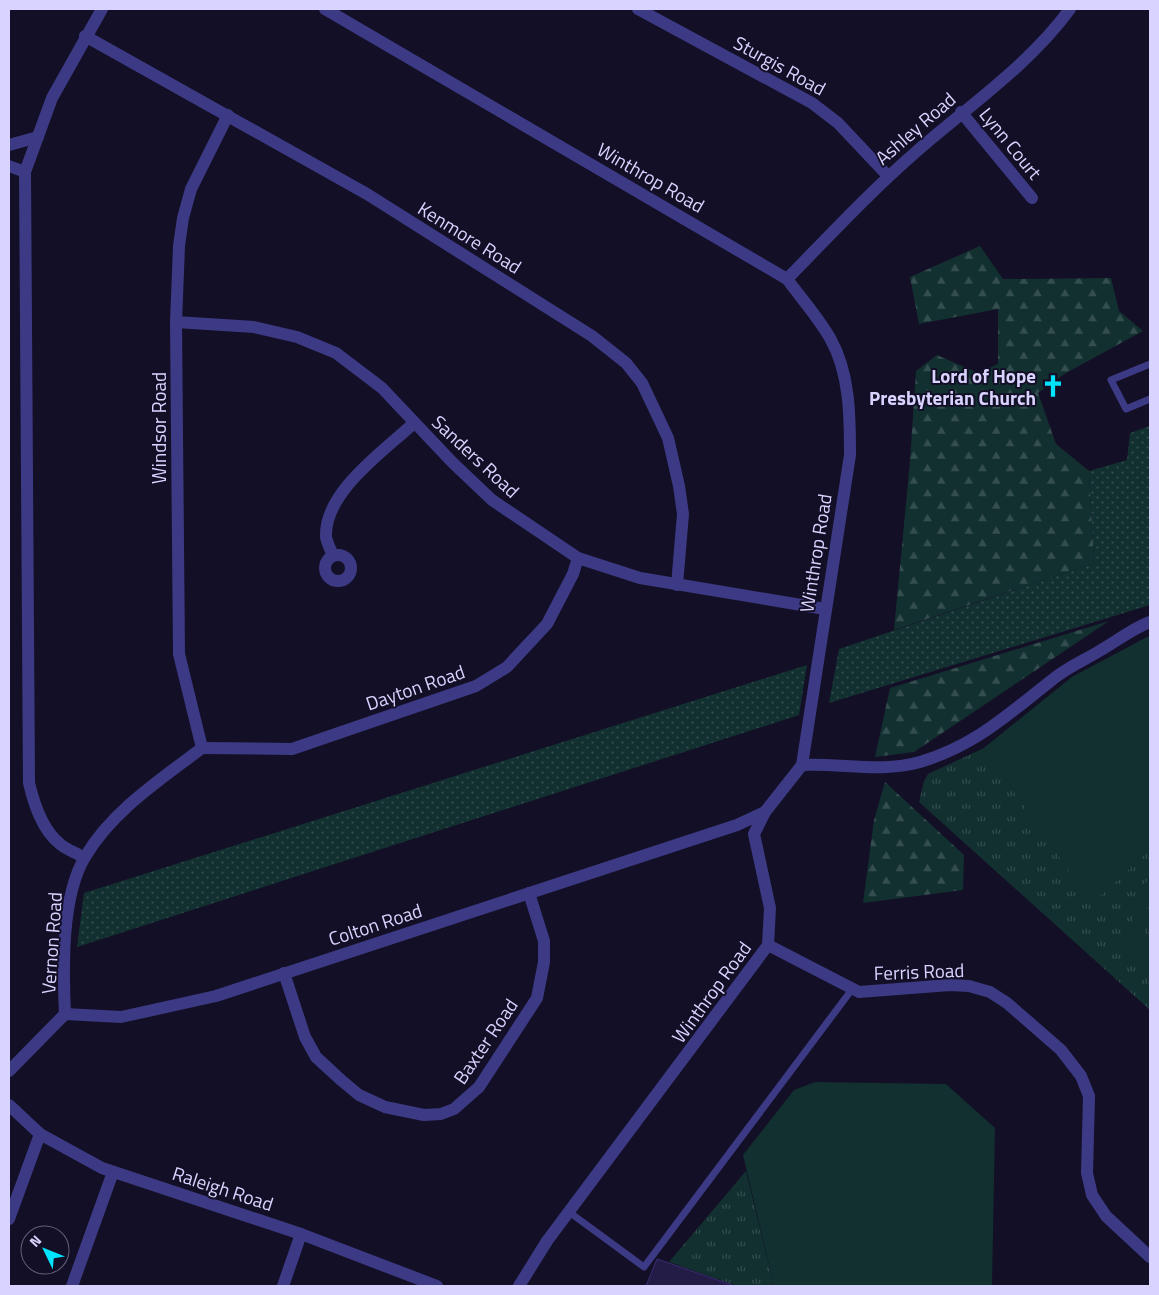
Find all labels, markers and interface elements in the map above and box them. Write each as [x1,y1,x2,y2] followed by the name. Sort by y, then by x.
[729,28,831,102] street label: Sturgis Road
[868,85,962,171] street label: Ashley Road
[973,101,1049,186] street label: Lynn Court
[592,135,710,219] street label: Winthrop Road
[412,194,528,280] street label: Kenmore Road
[869,361,1036,412] place label: Lord of Hope Presbyterian Church
[144,372,173,484] street label: Windsor Road
[1040,373,1066,399] church icon: Lord of Hope Presbyterian Church
[426,408,526,504] street label: Sanders Road
[791,492,839,614] street label: Winthrop Road
[362,657,468,717] street label: Dayton Road
[33,891,69,995] street label: Vernon Road
[324,895,426,953] street label: Colton Road
[664,935,758,1049] street label: Winthrop Road
[873,955,965,987] street label: Ferris Road
[446,992,524,1090] street label: Baxter Road
[169,1158,277,1218] street label: Raleigh Road
[20,1225,70,1275] north arrow
[24,1230,46,1252] text: N

